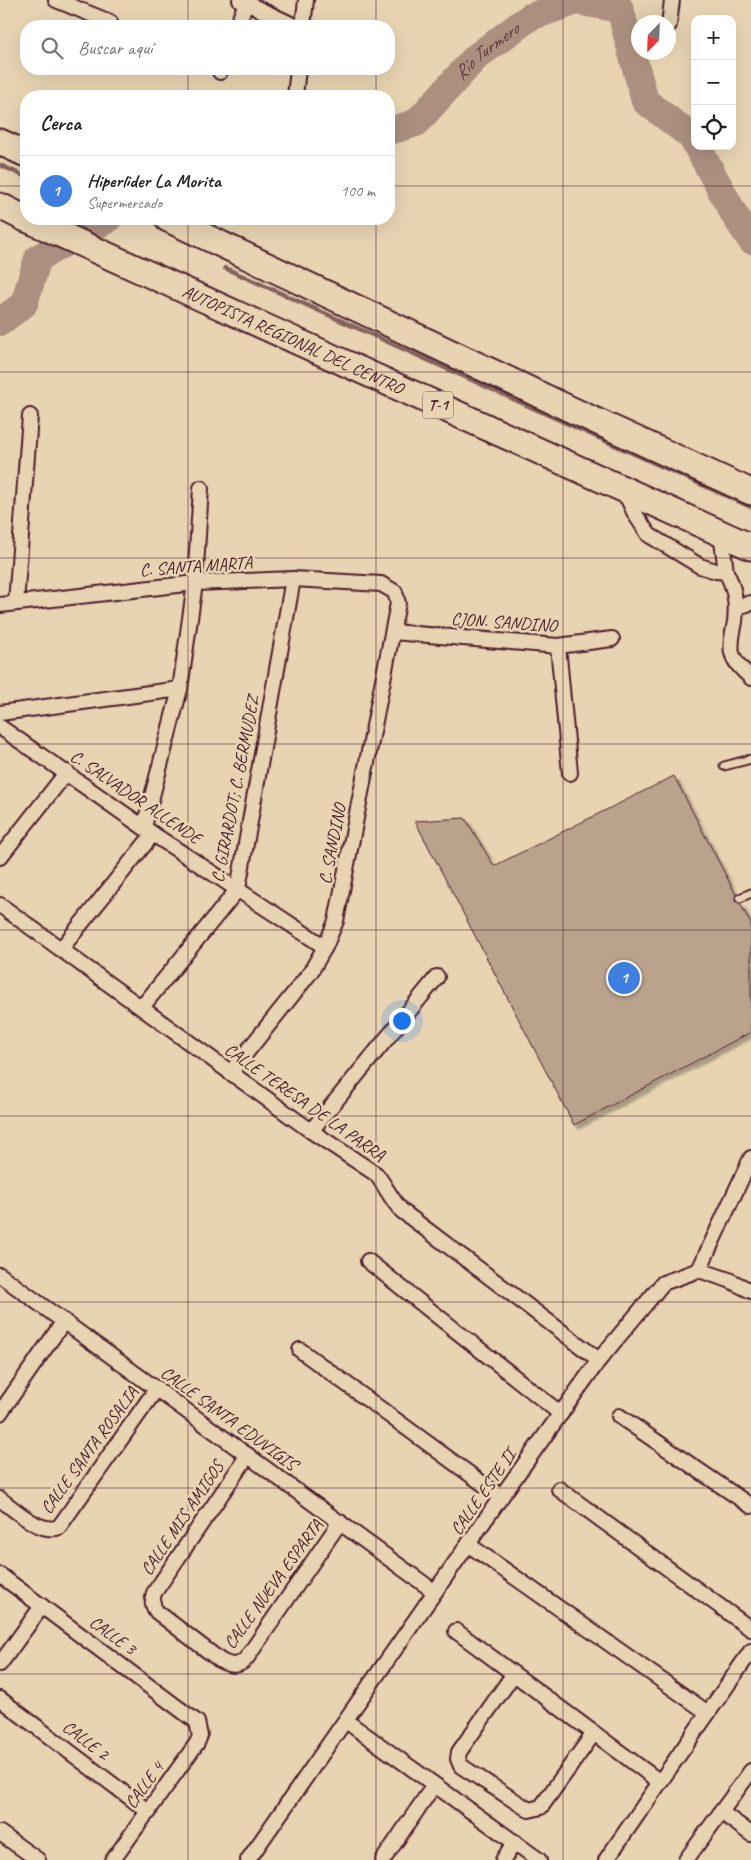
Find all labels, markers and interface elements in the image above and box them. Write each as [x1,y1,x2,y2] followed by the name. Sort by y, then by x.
[631,15,676,60] north arrow
[691,15,736,150] map controls
[691,15,736,60] button: +
[449,16,526,85] water label: Río Turmero
[20,20,395,75] search box
[38,34,66,62] icon: search
[78,36,152,60] text: Buscar aquí
[691,60,736,105] button: −
[691,105,736,150] button: locate
[40,110,81,136] text: Cerca
[87,169,221,193] text: Hiperlider La Morita
[52,181,60,201] text: 1
[341,181,375,201] text: 100 m
[87,193,162,213] text: Supermercado
[179,280,409,400] street label: AUTOPISTA REGIONAL DEL CENTRO
[423,392,453,418] road number: T-1
[139,551,254,581] street label: C. SANTA MARTA
[450,607,560,637] street label: CJON. SANDINO
[206,691,264,884] street label: C. GIRARDOT; C. BERMUDEZ
[66,745,208,850] street label: C. SALVADOR ALLENDE
[313,800,351,886] street label: C. SANDINO
[608,959,640,997] pin: 1
[389,1008,415,1034] your location
[220,1038,390,1166] street label: CALLE TERESA DE LA PARRA
[157,1361,304,1477] street label: CALLE SANTA EDUVIGIS
[35,1381,143,1518] street label: CALLE SANTA ROSALIA
[445,1442,523,1539] street label: CALLE ESTE II
[136,1455,230,1579] street label: CALLE MIS AMIGOS
[219,1514,328,1653] street label: CALLE NUEVA ESPARTA
[85,1611,142,1660] street label: CALLE 3
[58,1715,115,1766] street label: CALLE 2
[120,1756,169,1813] street label: CALLE 4

